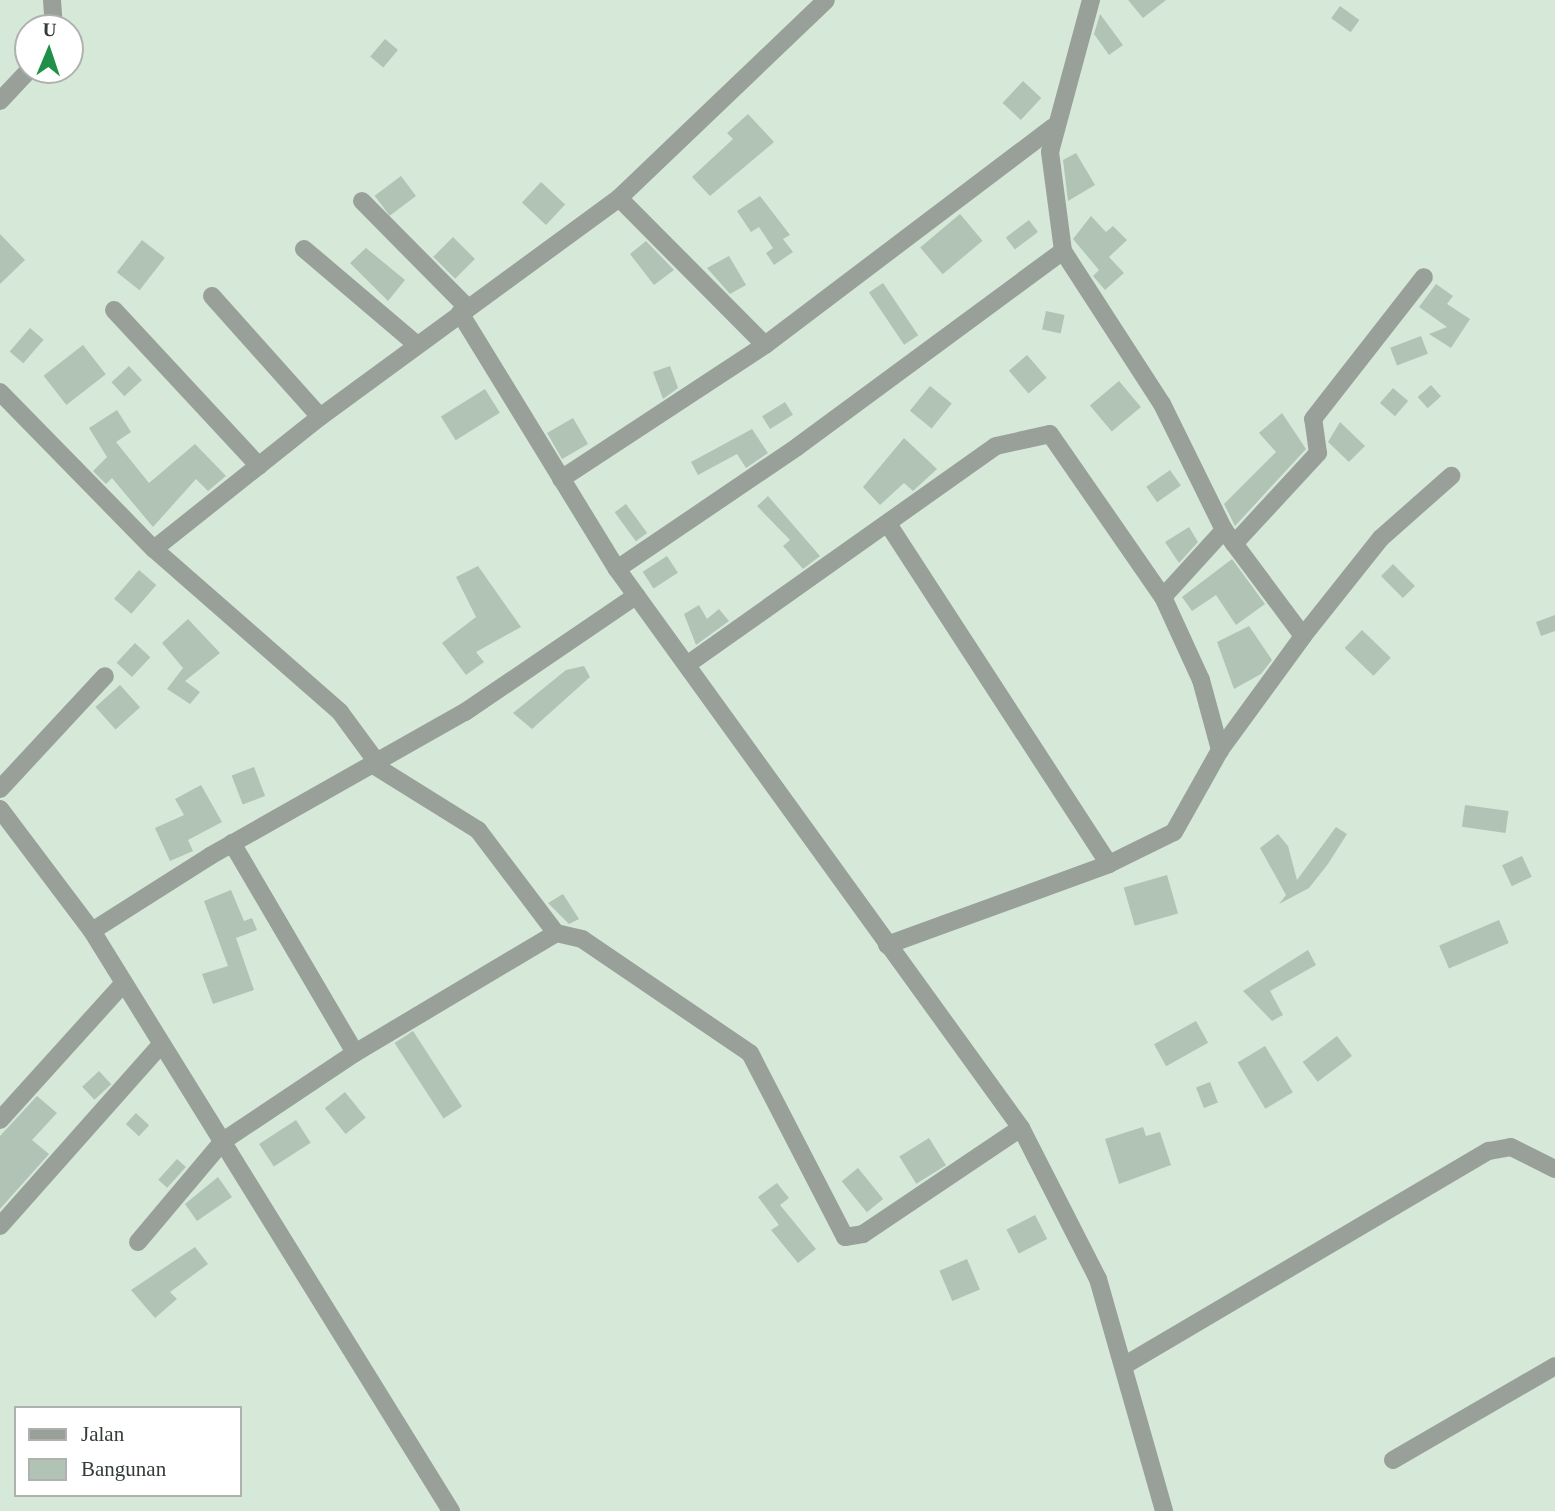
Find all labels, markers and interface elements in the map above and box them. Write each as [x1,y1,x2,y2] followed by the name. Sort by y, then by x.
[14,14,84,84] north arrow
[42,19,57,40] text: U
[14,1406,242,1497] legend
[81,1422,124,1446] text: Jalan
[81,1457,166,1481] text: Bangunan

